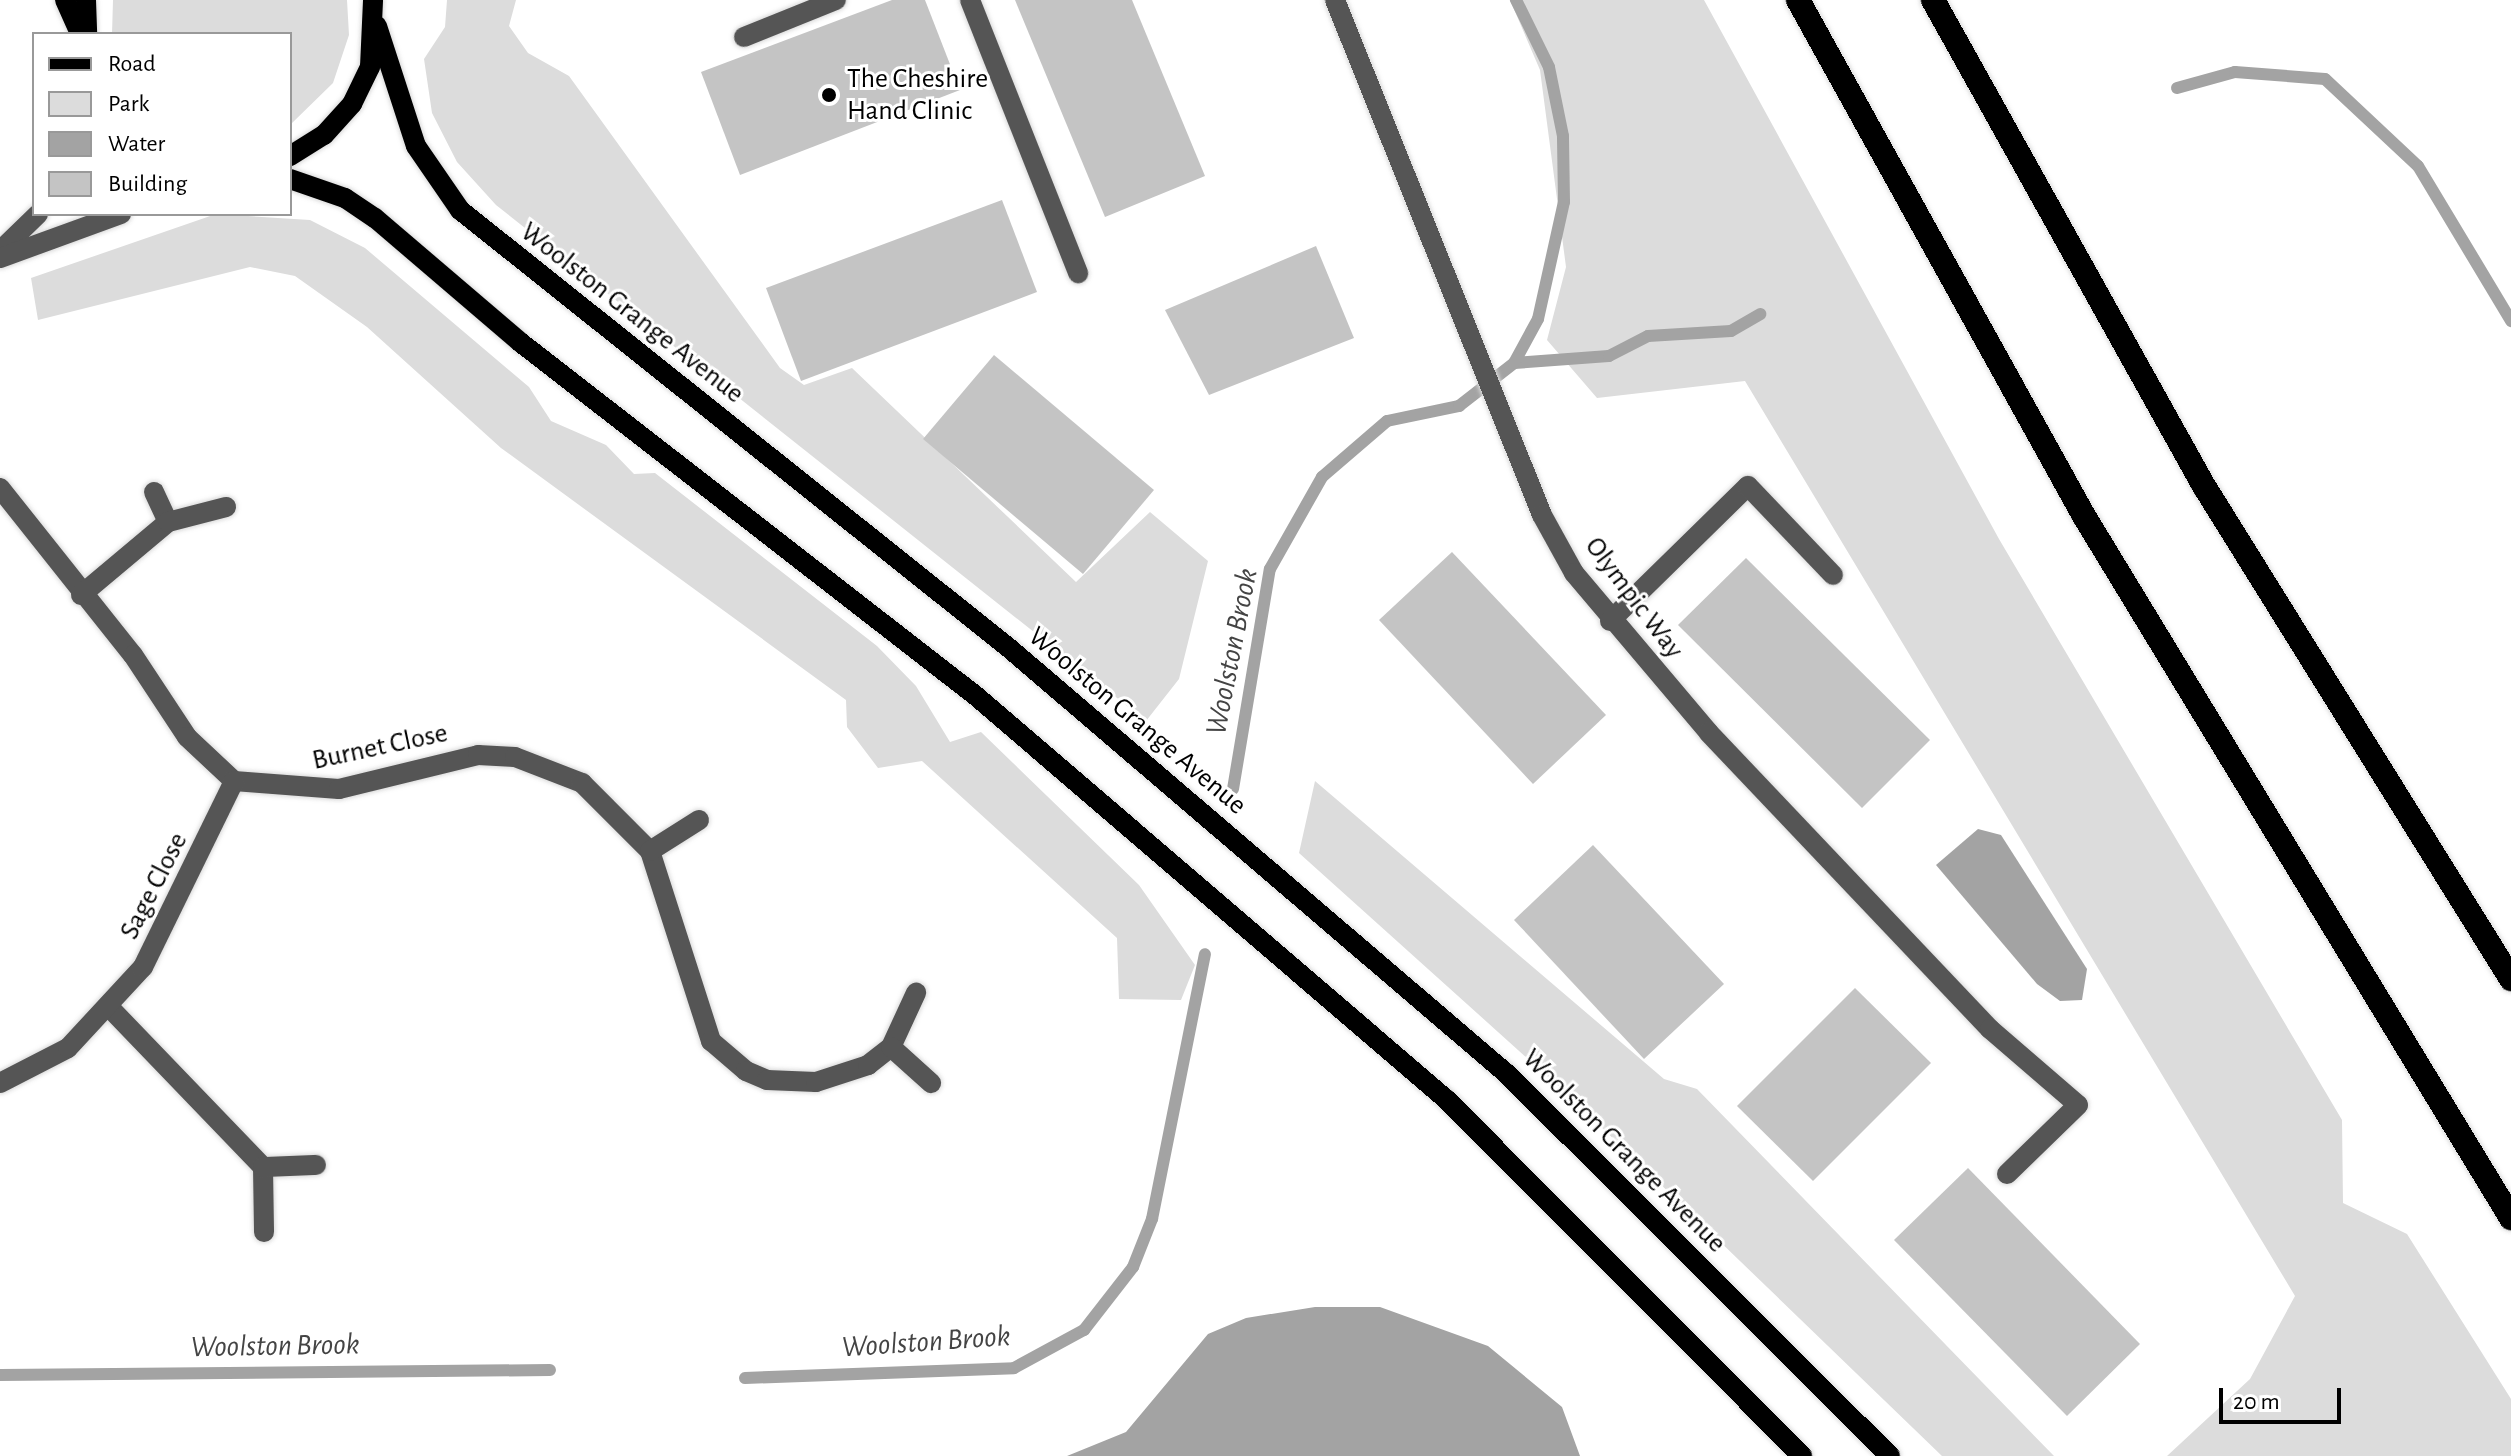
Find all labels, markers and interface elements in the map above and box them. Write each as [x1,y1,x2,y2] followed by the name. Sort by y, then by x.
[32,32,292,216] legend
[108,52,156,76] text: Road
[847,62,988,128] place label: The Cheshire Hand Clinic
[818,84,840,106] marker: The Cheshire Hand Clinic
[108,92,149,116] text: Park
[108,132,165,156] text: Water
[108,172,187,196] text: Building
[513,215,751,411] street label: Woolston Grange Avenue
[1577,531,1691,665] street label: Olympic Way
[1198,566,1266,738] water label: Woolston Brook
[1021,620,1253,822] street label: Woolston Grange Avenue
[309,716,451,778] street label: Burnet Close
[113,827,195,945] street label: Sage Close
[1515,1042,1733,1260] street label: Woolston Grange Avenue
[840,1318,1012,1366] water label: Woolston Brook
[190,1327,360,1365] water label: Woolston Brook
[2223,1372,2345,1422] scale bar
[2233,1390,2280,1414] text: 20 m

